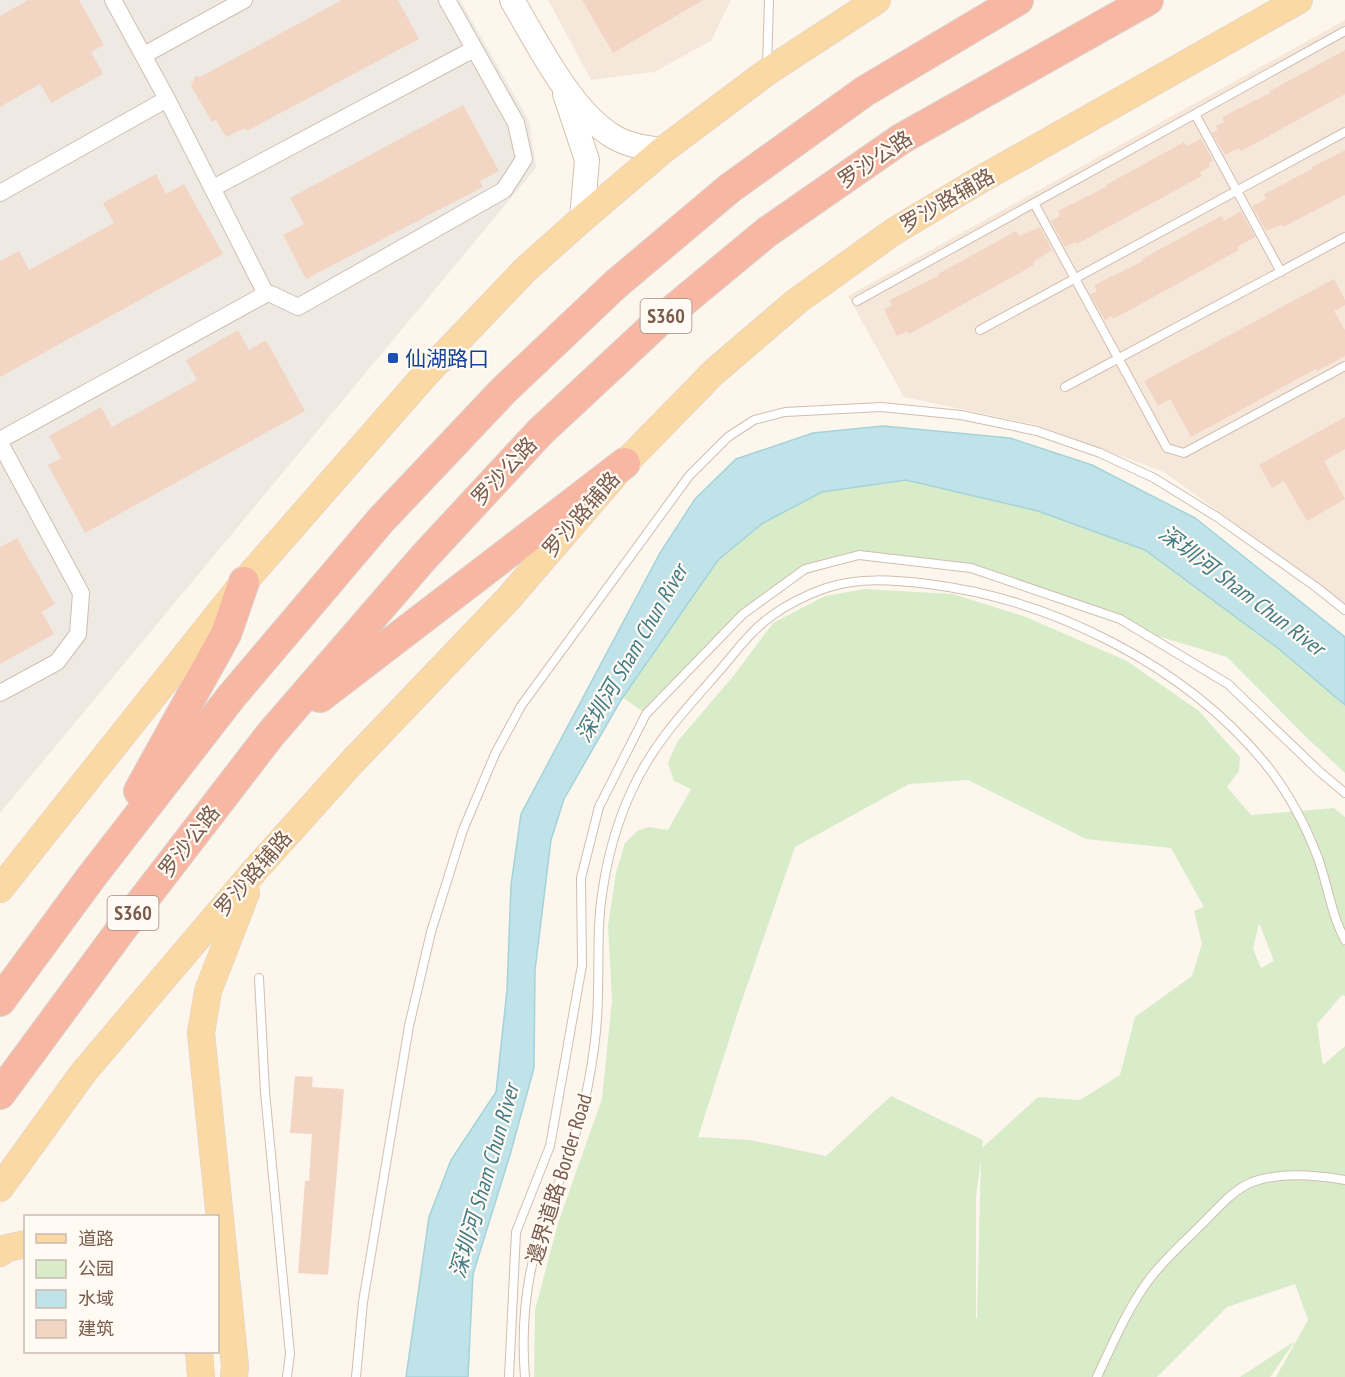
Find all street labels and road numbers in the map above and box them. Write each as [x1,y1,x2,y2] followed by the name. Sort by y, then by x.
[833,124,917,194] street label: 罗沙公路
[895,162,999,238] street label: 罗沙路辅路
[640,299,692,333] road number: S360
[465,431,543,511] street label: 罗沙公路
[536,466,626,562] street label: 罗沙路辅路
[153,800,225,882] street label: 罗沙公路
[208,825,298,921] street label: 罗沙路辅路
[108,896,158,930] road number: S360
[520,1090,598,1268] street label: 邊界道路 Border Road

